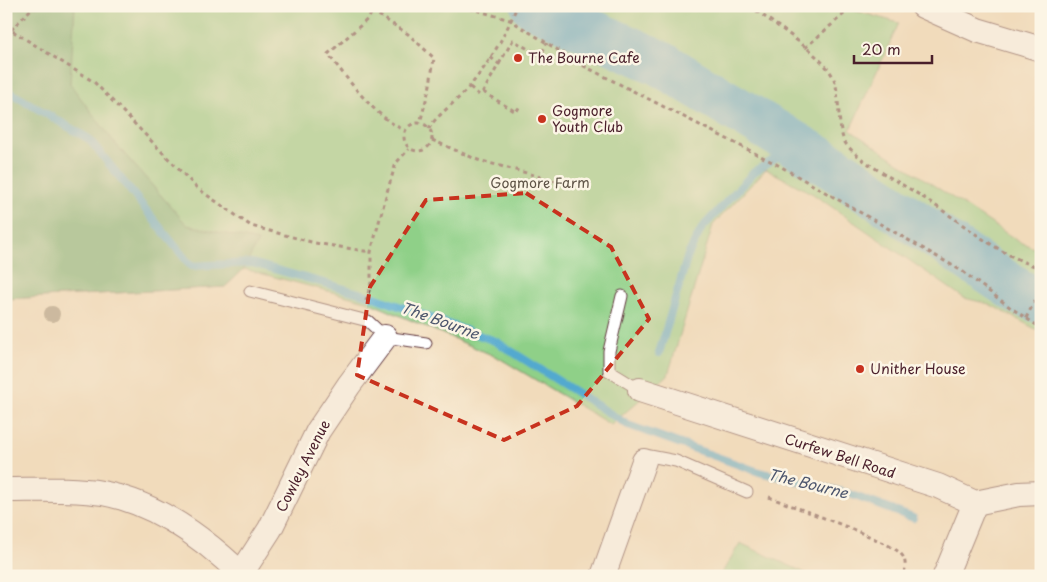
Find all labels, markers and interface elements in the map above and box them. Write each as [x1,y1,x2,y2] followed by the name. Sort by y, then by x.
[854,32,932,64] scale bar
[862,37,901,60] text: 20 m
[528,47,640,68] place label: The Bourne Cafe
[512,52,524,64] marker: The Bourne Cafe
[552,100,623,137] place label: Gogmore Youth Club
[536,113,548,125] marker: Gogmore Youth Club
[490,172,590,193] park label: Gogmore Farm
[398,295,483,345] water label: The Bourne
[870,358,966,379] place label: Unither House
[854,363,866,375] marker: Unither House
[270,416,335,515] street label: Cowley Avenue
[782,428,898,483] street label: Curfew Bell Road
[766,461,851,504] water label: The Bourne

